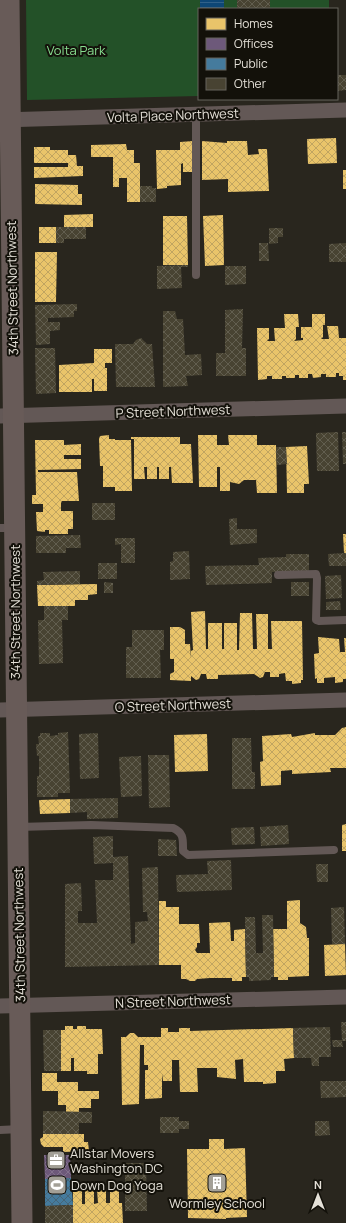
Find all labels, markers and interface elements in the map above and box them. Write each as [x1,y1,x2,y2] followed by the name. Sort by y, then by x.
[198,8,338,100] legend
[234,15,273,32] text: Homes
[234,35,273,52] text: Offices
[47,41,106,59] park label: Volta Park
[234,55,268,72] text: Public
[234,75,267,92] text: Other
[107,104,239,126] street label: Volta Place Northwest
[2,220,22,356] street label: 34th Street Northwest
[115,400,231,422] street label: P Street Northwest
[6,545,24,679] street label: 34th Street Northwest
[115,694,231,716] street label: O Street Northwest
[9,867,29,1003] street label: 34th Street Northwest
[115,990,231,1012] street label: N Street Northwest
[70,1144,163,1177] place label: Allstar Movers Washington DC
[45,1149,67,1171] office icon: Allstar Movers Washington DC
[206,1172,228,1194] building icon: Wormley School
[46,1174,68,1196] sports icon: Down Dog Yoga
[298,1175,338,1215] north arrow
[71,1176,163,1194] place label: Down Dog Yoga
[314,1177,322,1192] text: N
[169,1194,265,1212] place label: Wormley School

